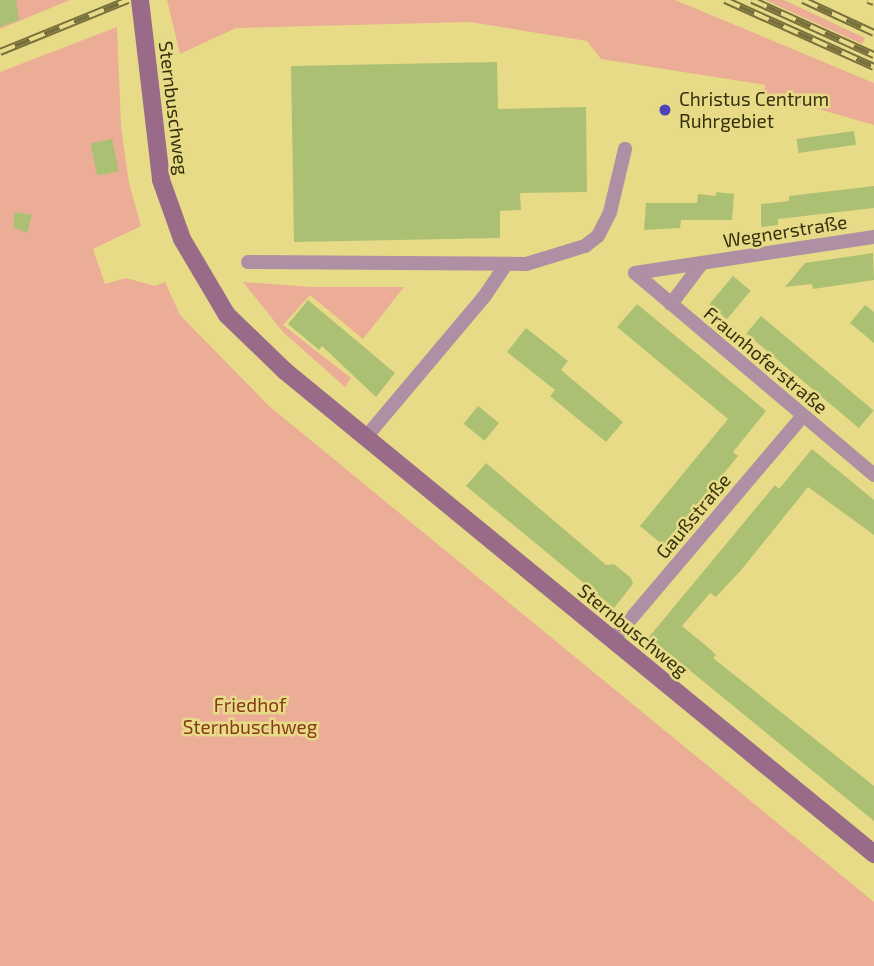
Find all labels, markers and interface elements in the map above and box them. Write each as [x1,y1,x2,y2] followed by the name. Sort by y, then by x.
[154,40,194,176] street label: Sternbuschweg
[679,88,829,132] place label: Christus Centrum Ruhrgebiet
[657,102,673,118] marker: Christus Centrum Ruhrgebiet
[721,210,849,252] street label: Wegnerstraße
[699,302,833,418] street label: Fraunhoferstraße
[651,469,735,563] street label: Gaußstraße
[573,579,693,681] street label: Sternbuschweg
[183,694,317,738] park label: Friedhof Sternbuschweg

